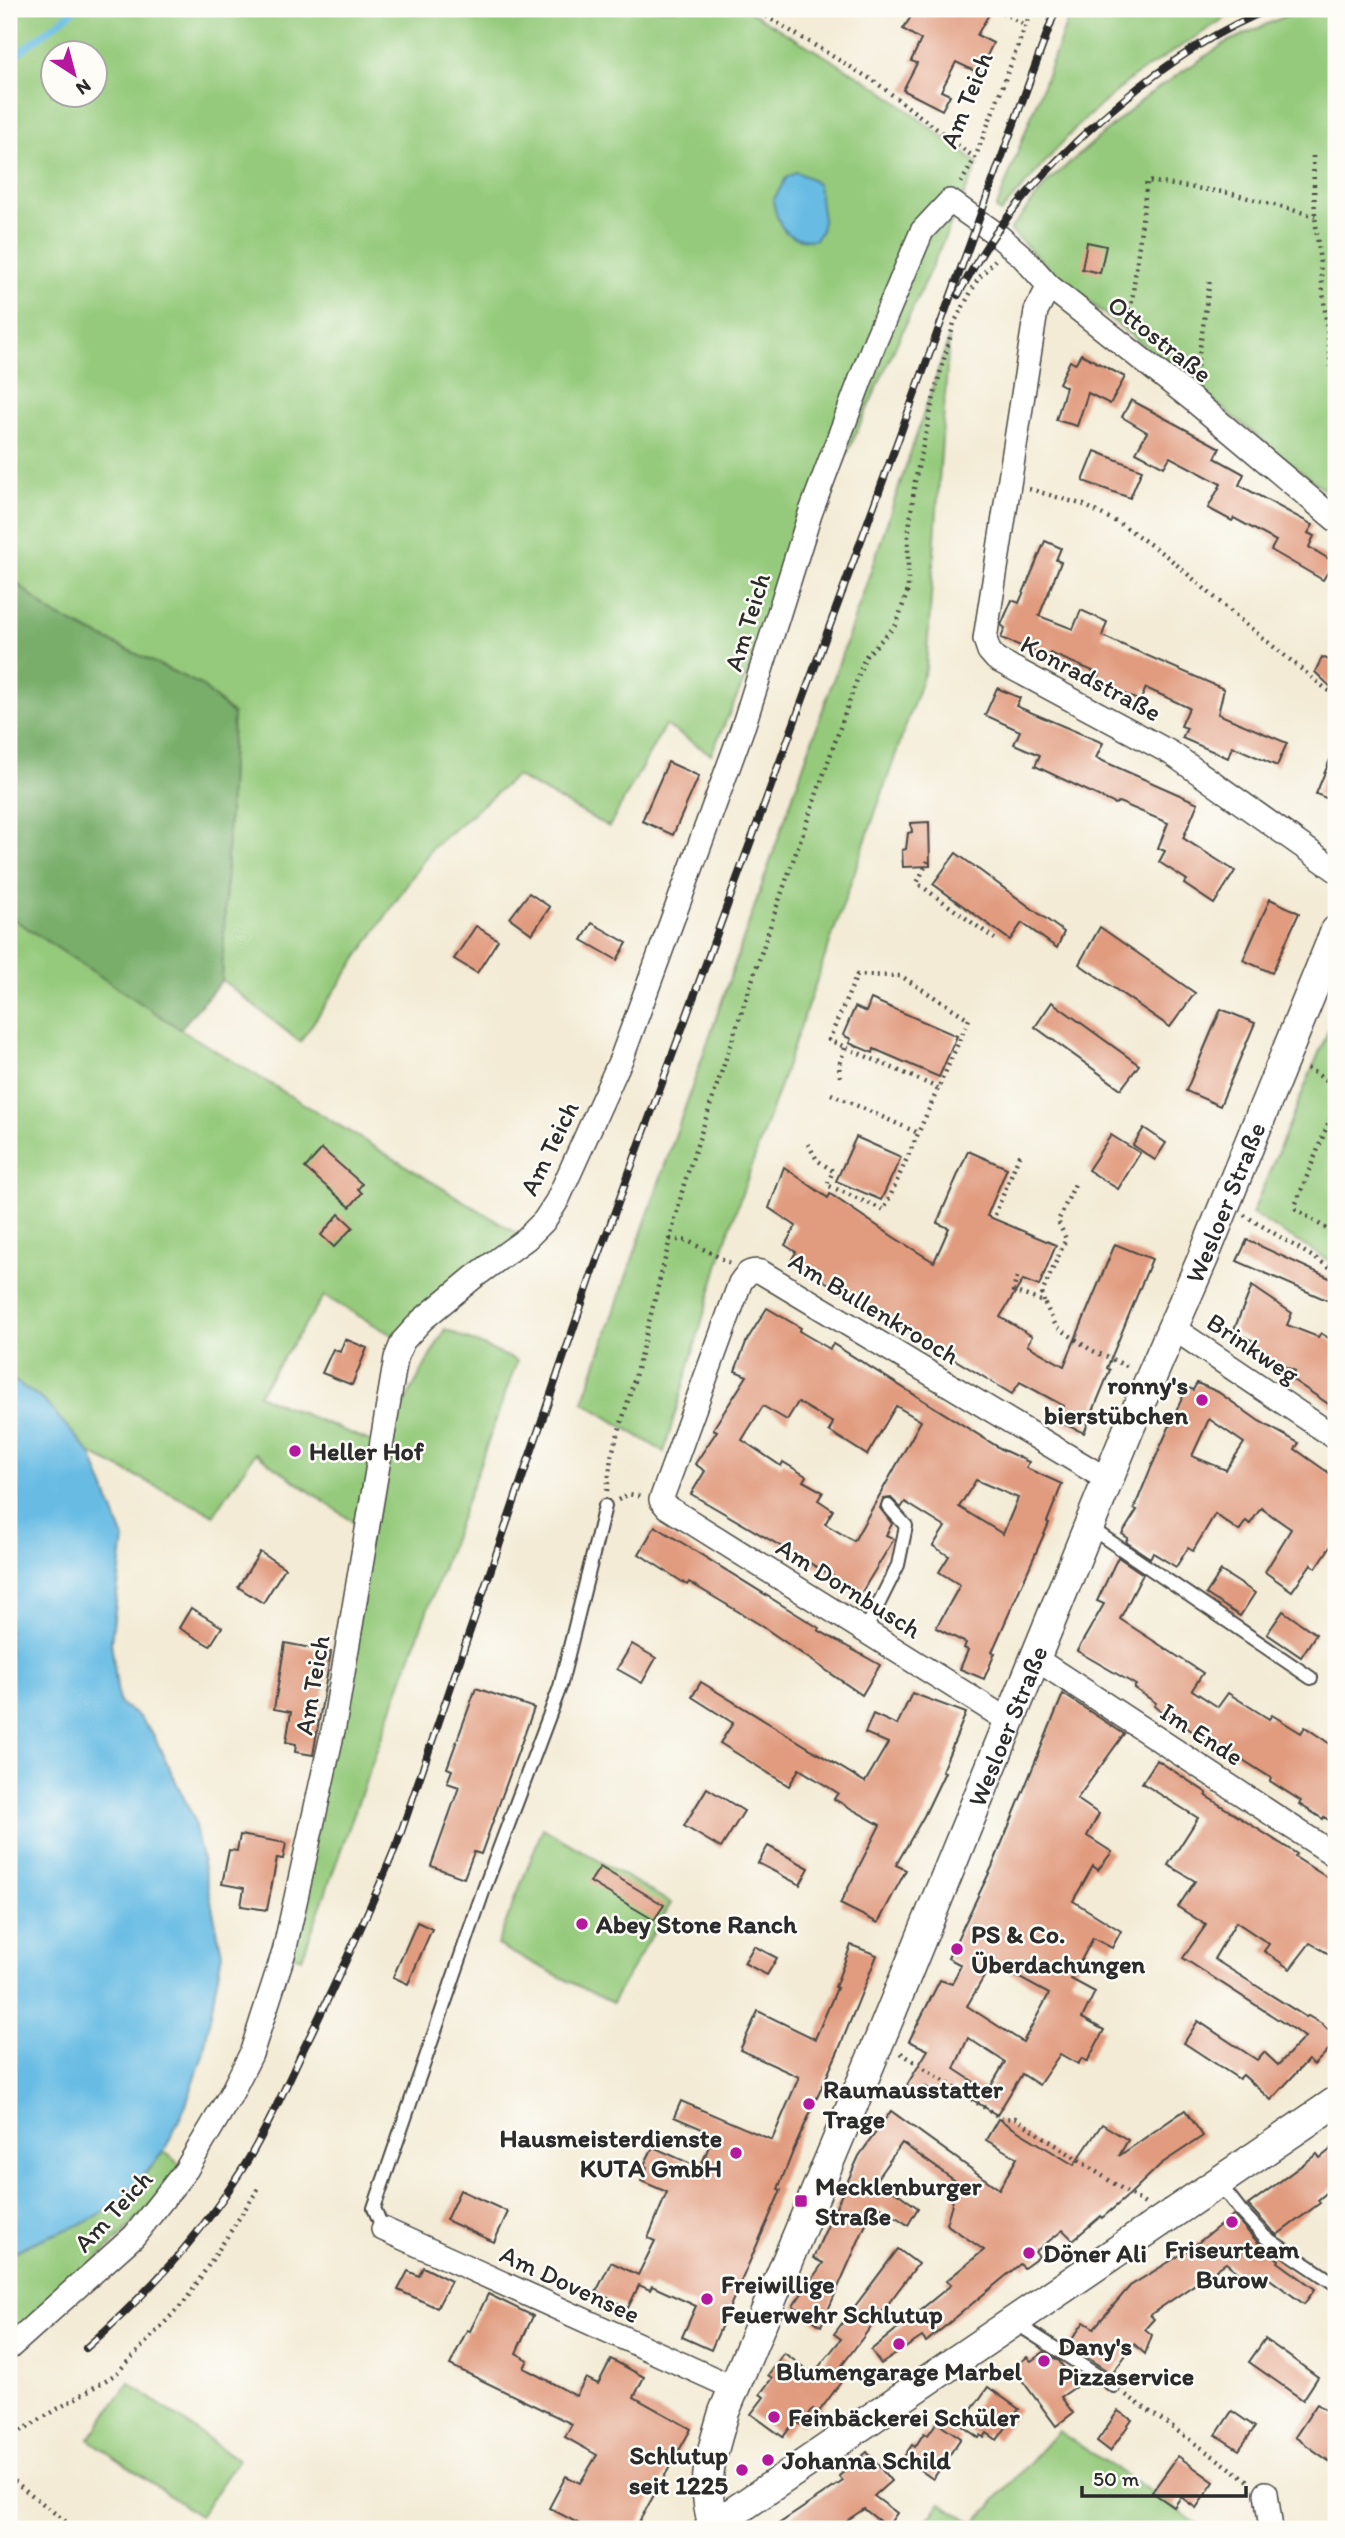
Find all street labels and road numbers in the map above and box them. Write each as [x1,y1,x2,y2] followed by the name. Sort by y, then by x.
[932,47,1000,153] street label: Am Teich
[1101,288,1219,390] street label: Ottostraße
[717,569,777,675] street label: Am Teich
[1015,628,1167,728] street label: Konradstraße
[512,1095,586,1200] street label: Am Teich
[1178,1117,1273,1288] street label: Wesloer Straße
[783,1245,965,1371] street label: Am Bullenkrooch
[1201,1306,1306,1391] street label: Brinkweg
[771,1531,927,1645] street label: Am Dornbusch
[287,1632,337,1738] street label: Am Teich
[961,1641,1055,1811] street label: Wesloer Straße
[1155,1695,1249,1773] street label: Im Ende
[67,2163,159,2259] street label: Am Teich
[495,2238,645,2330] street label: Am Dovensee

